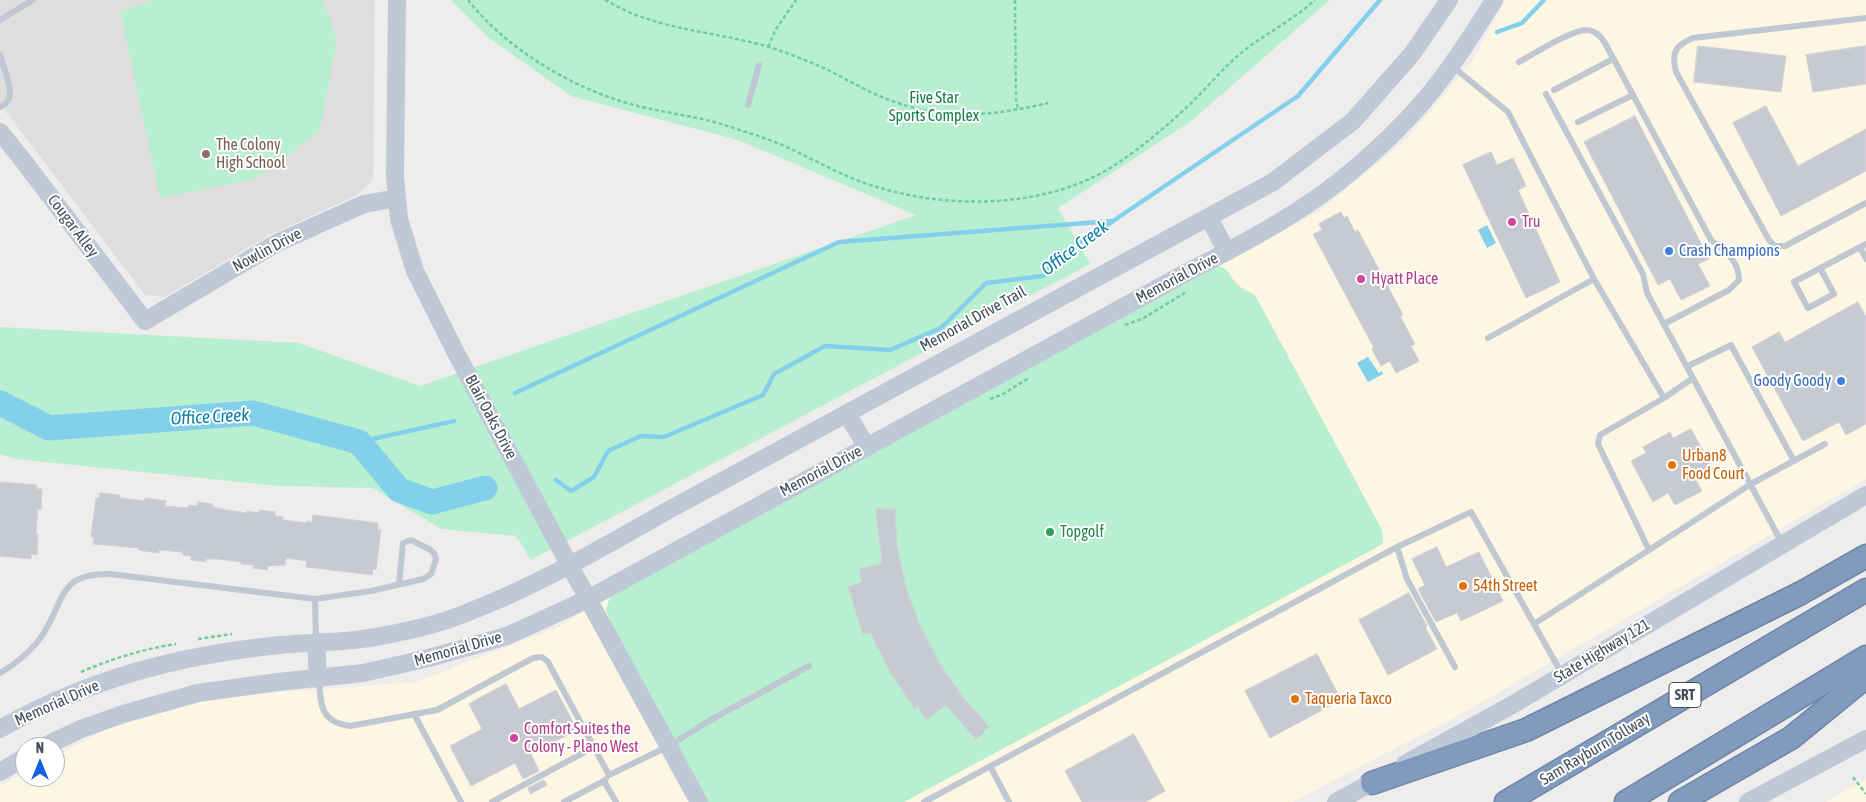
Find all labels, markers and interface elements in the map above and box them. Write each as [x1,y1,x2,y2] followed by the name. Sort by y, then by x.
[889,88,979,126] park label: Five Star Sports Complex
[216,135,285,173] place label: The Colony High School
[200,148,212,160] marker: The Colony High School
[43,191,103,261] street label: Cougar Alley
[1522,212,1541,232] place label: Tru
[1037,216,1113,280] water label: Office Creek
[1506,216,1518,228] marker: Tru
[229,224,305,276] street label: Nowlin Drive
[1679,241,1780,261] place label: Crash Champions
[1663,245,1675,257] marker: Crash Champions
[1133,248,1221,308] street label: Memorial Drive
[1371,269,1438,289] place label: Hyatt Place
[1355,273,1367,285] marker: Hyatt Place
[917,282,1029,356] street label: Memorial Drive Trail
[1753,371,1831,391] place label: Goody Goody
[461,372,521,462] street label: Blair Oaks Drive
[1835,375,1847,387] marker: Goody Goody
[170,404,250,430] water label: Office Creek
[777,441,865,501] street label: Memorial Drive
[1682,446,1745,484] place label: Urban8 Food Court
[1666,459,1678,471] marker: Urban8 Food Court
[1060,522,1104,542] place label: Topgolf
[1044,526,1056,538] marker: Topgolf
[1473,576,1538,596] place label: 54th Street
[1457,580,1469,592] marker: 54th Street
[1551,615,1653,687] street label: State Highway 121
[412,627,504,671] street label: Memorial Drive
[12,676,102,730] street label: Memorial Drive
[1669,682,1701,708] road number: SRT
[1305,689,1392,709] place label: Taqueria Taxco
[1289,693,1301,705] marker: Taqueria Taxco
[1536,709,1654,789] street label: Sam Rayburn Tollway
[524,719,639,757] place label: Comfort Suites the Colony - Plano West
[508,732,520,744] marker: Comfort Suites the Colony - Plano West
[15,737,65,787] north arrow
[36,740,44,756] text: N

